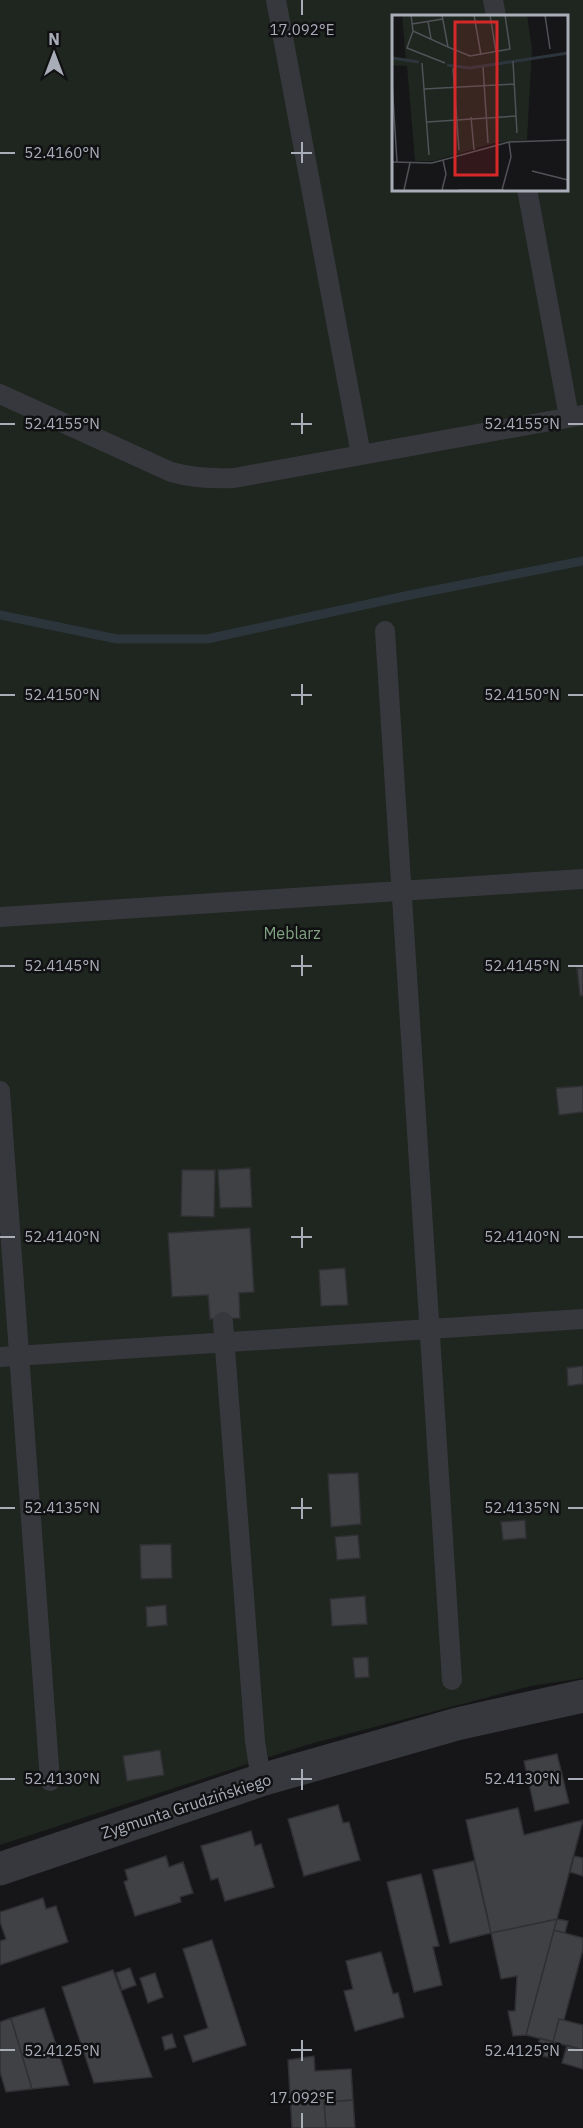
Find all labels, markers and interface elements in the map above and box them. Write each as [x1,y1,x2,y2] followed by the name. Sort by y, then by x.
[392,15,568,190] inset map
[270,20,334,39] text: 17.092°E
[24,24,84,84] north arrow
[48,29,60,49] text: N
[24,143,100,162] text: 52.4160°N
[24,414,100,433] text: 52.4155°N
[484,414,560,433] text: 52.4155°N
[24,685,100,704] text: 52.4150°N
[484,685,560,704] text: 52.4150°N
[263,923,321,943] park label: Meblarz
[24,956,100,975] text: 52.4145°N
[484,956,560,975] text: 52.4145°N
[24,1227,100,1246] text: 52.4140°N
[484,1227,560,1246] text: 52.4140°N
[24,1498,100,1517] text: 52.4135°N
[484,1498,560,1517] text: 52.4135°N
[24,1769,100,1788] text: 52.4130°N
[99,1769,273,1843] street label: Zygmunta Grudzińskiego
[484,1769,560,1788] text: 52.4130°N
[24,2041,100,2060] text: 52.4125°N
[484,2041,560,2060] text: 52.4125°N
[270,2088,334,2107] text: 17.092°E

